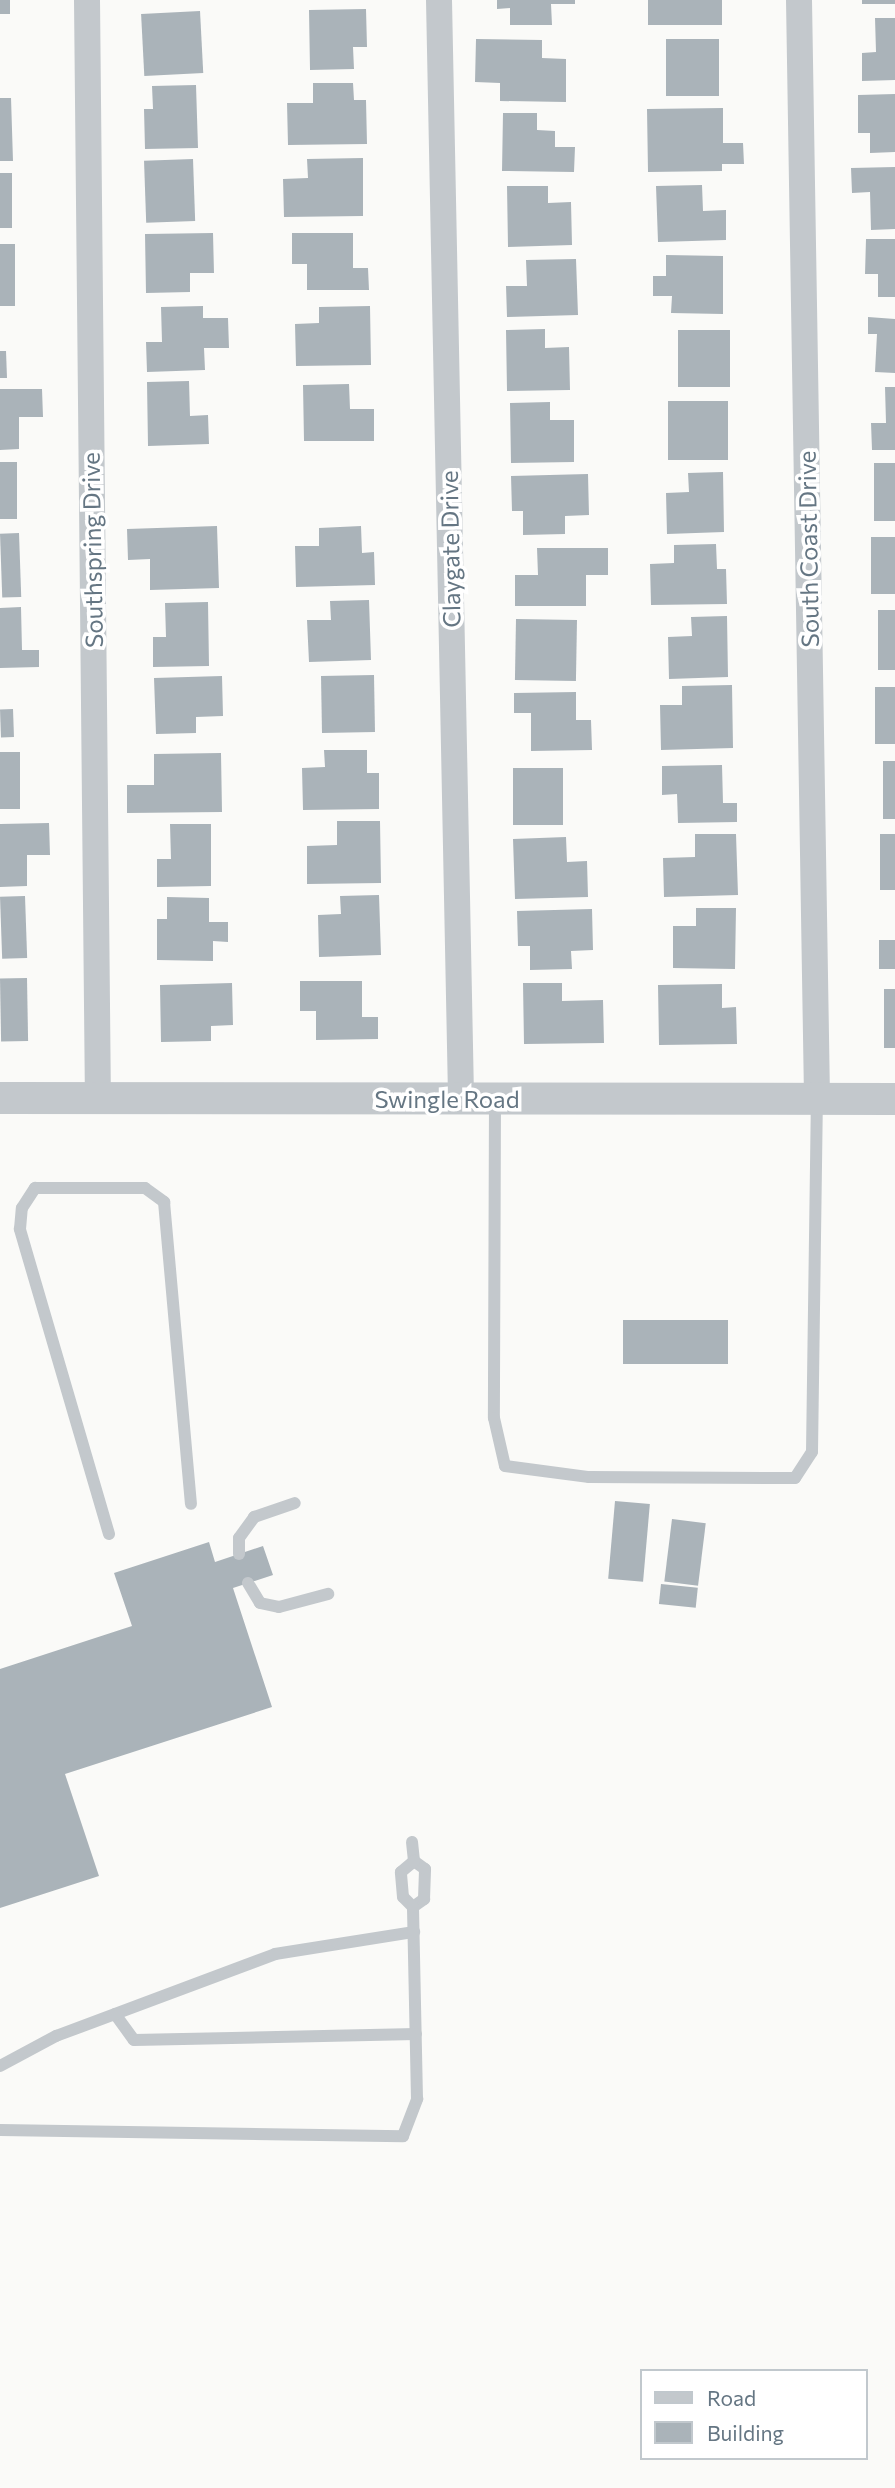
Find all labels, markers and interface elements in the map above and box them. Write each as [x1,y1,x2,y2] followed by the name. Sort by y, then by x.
[792,450,824,648] street label: South Coast Drive
[76,452,108,648] street label: Southspring Drive
[434,470,466,628] street label: Claygate Drive
[374,1085,520,1113] street label: Swingle Road
[640,2369,867,2460] legend
[707,2385,756,2410] text: Road
[707,2420,784,2445] text: Building

